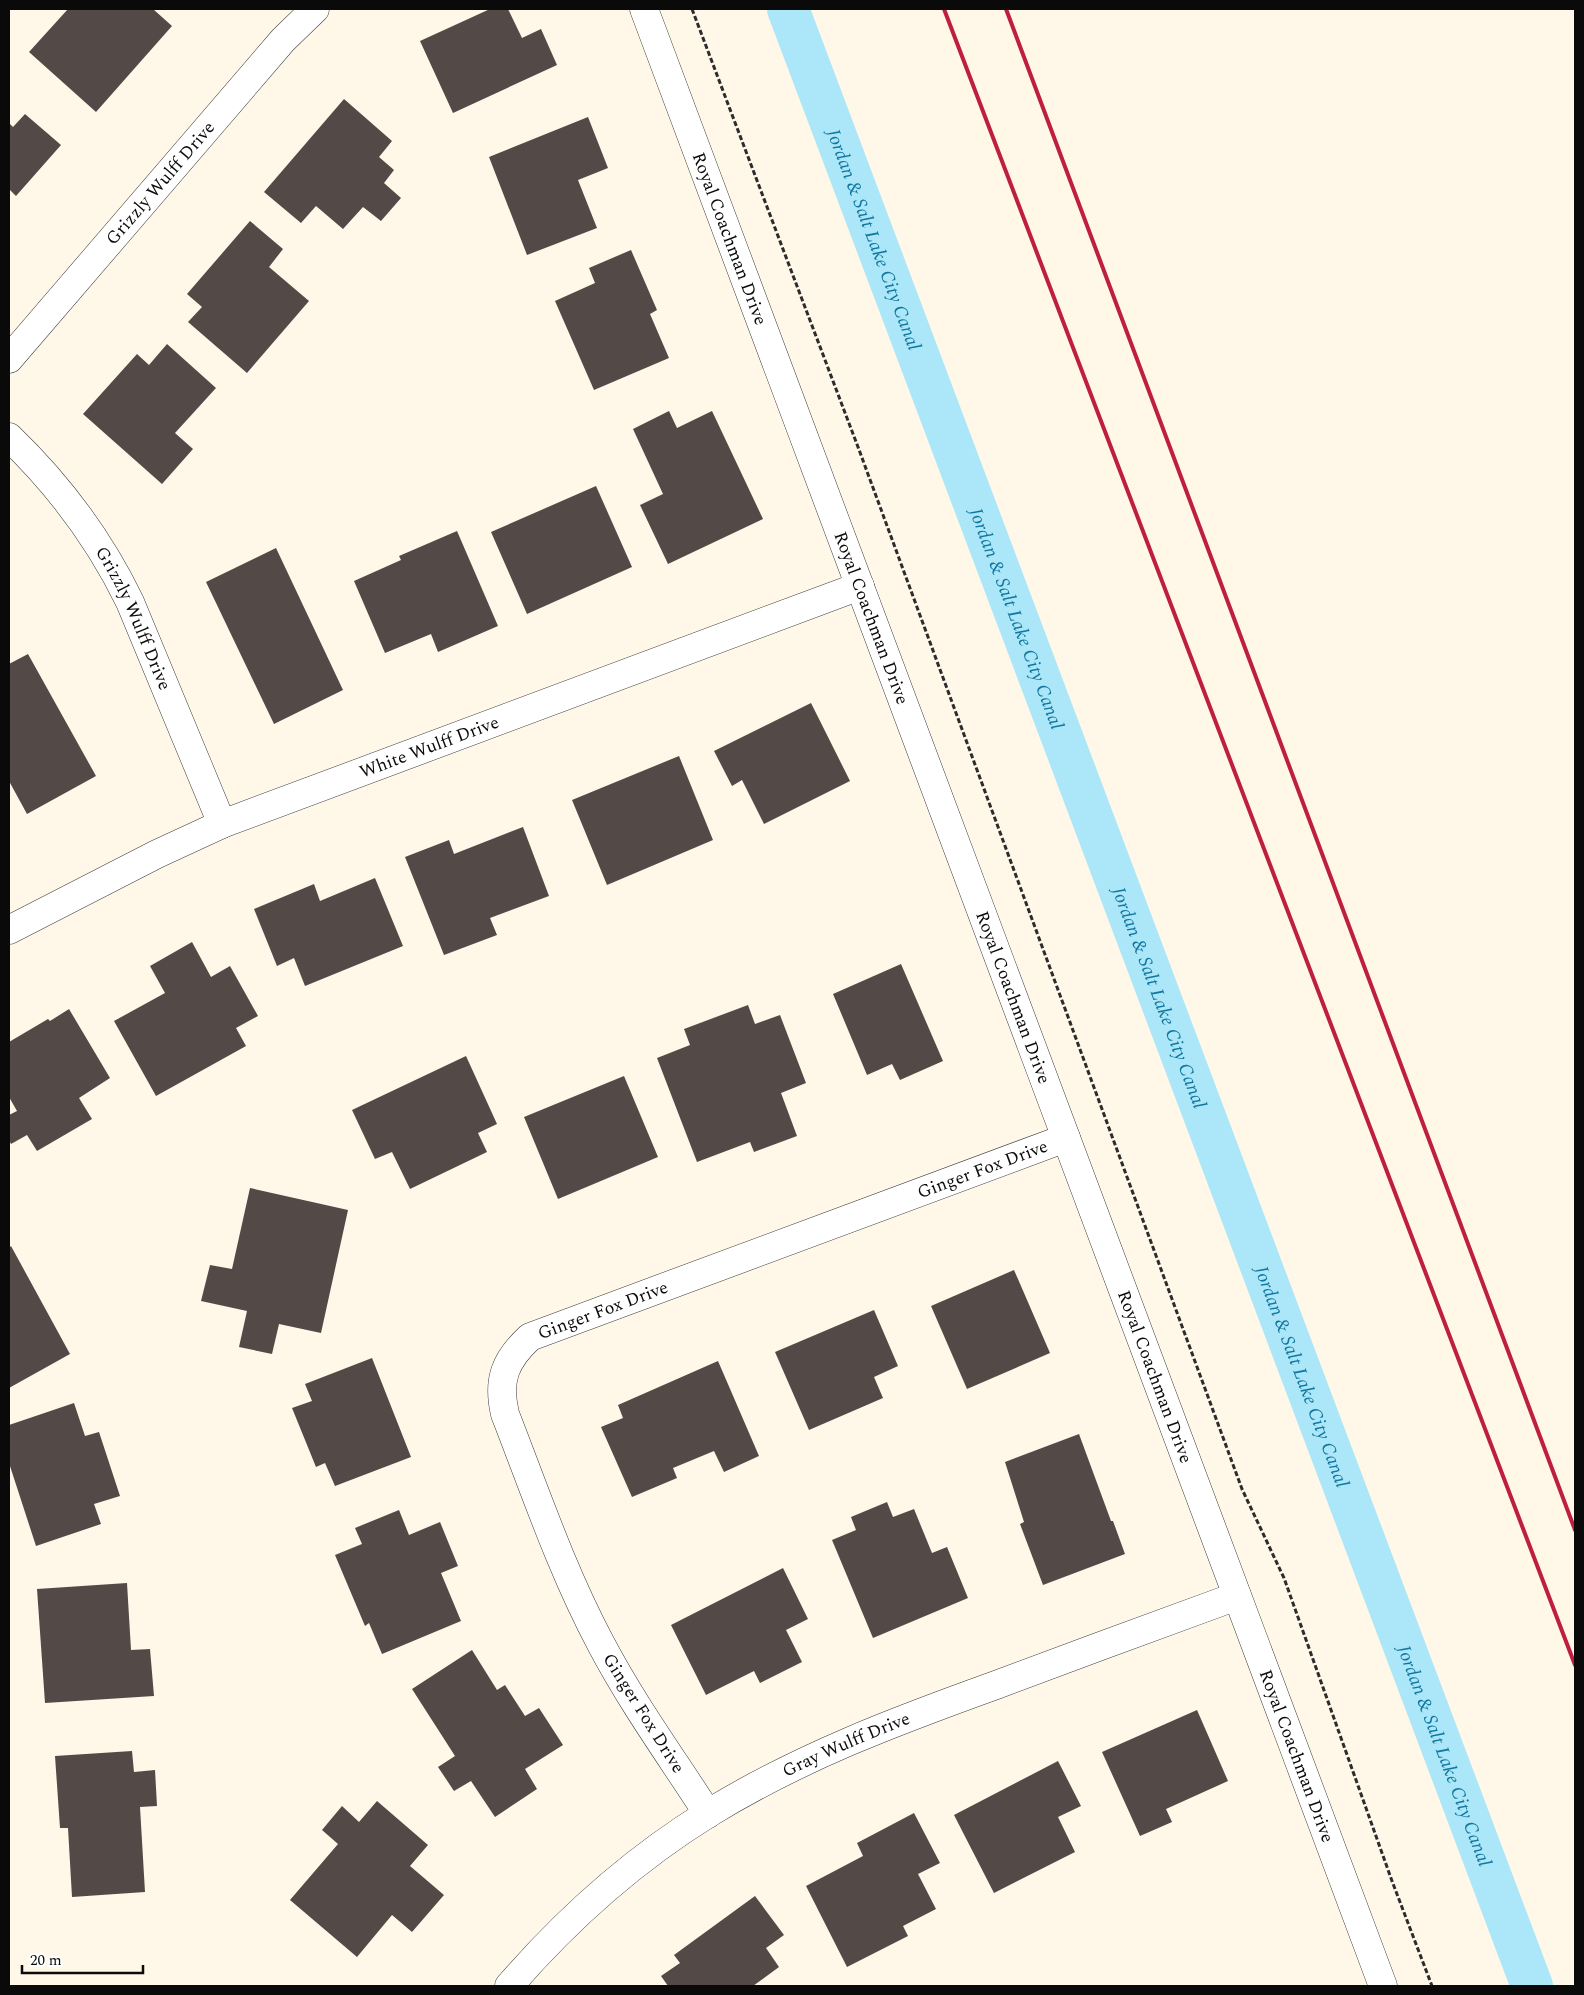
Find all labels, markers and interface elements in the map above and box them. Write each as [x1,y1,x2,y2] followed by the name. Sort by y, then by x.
[99,115,222,251] street label: Grizzly Wulff Drive
[818,123,928,355] water label: Jordan & Salt Lake City Canal
[685,148,774,329] street label: Royal Coachman Drive
[960,502,1071,734] water label: Jordan & Salt Lake City Canal
[826,528,916,708] street label: Royal Coachman Drive
[88,541,178,694] street label: Grizzly Wulff Drive
[356,709,503,786] street label: White Wulff Drive
[1103,881,1214,1113] water label: Jordan & Salt Lake City Canal
[968,907,1058,1088] street label: Royal Coachman Drive
[913,1133,1052,1206] street label: Ginger Fox Drive
[1246,1260,1356,1492] water label: Jordan & Salt Lake City Canal
[534,1274,672,1347] street label: Ginger Fox Drive
[1110,1286,1199,1467] street label: Royal Coachman Drive
[1388,1639,1499,1871] water label: Jordan & Salt Lake City Canal
[596,1648,691,1779] street label: Ginger Fox Drive
[1252,1666,1341,1847] street label: Royal Coachman Drive
[778,1705,914,1784] street label: Gray Wulff Drive
[22,1942,144,1974] scale bar
[30,1949,62,1972] text: 20 m

